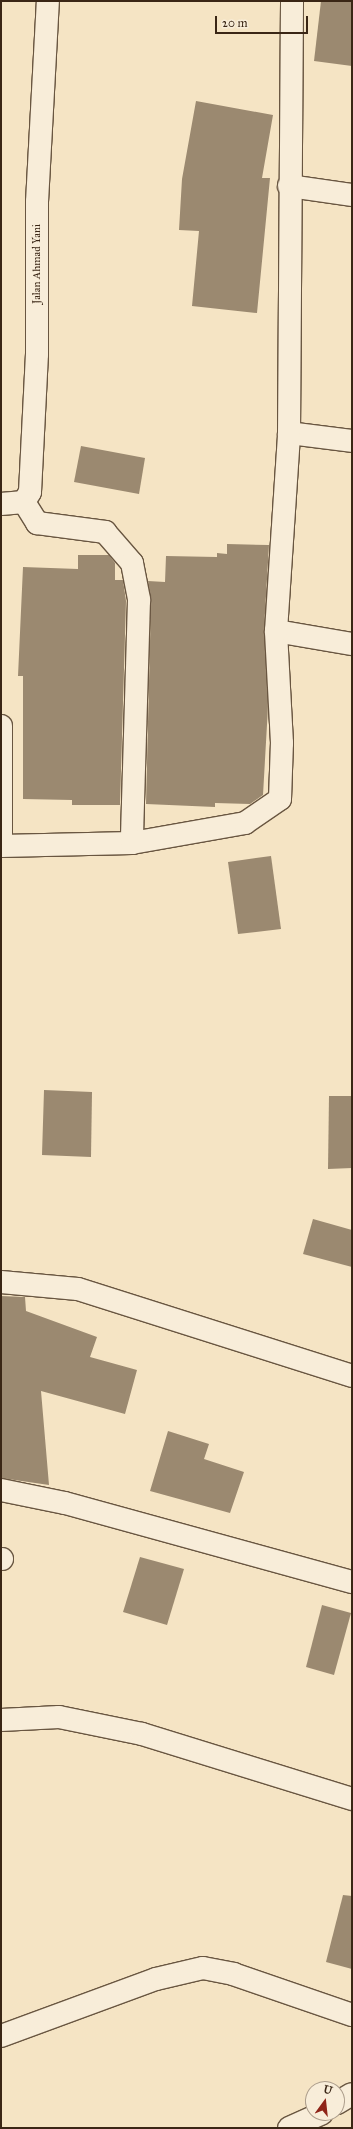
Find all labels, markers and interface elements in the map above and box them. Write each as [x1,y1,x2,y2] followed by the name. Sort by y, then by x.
[217,8,310,34] scale bar
[222,16,248,30] text: 20 m
[30,224,44,304] street label: Jalan Ahmad Yani
[305,2081,345,2121] north arrow
[322,2082,334,2097] text: U

